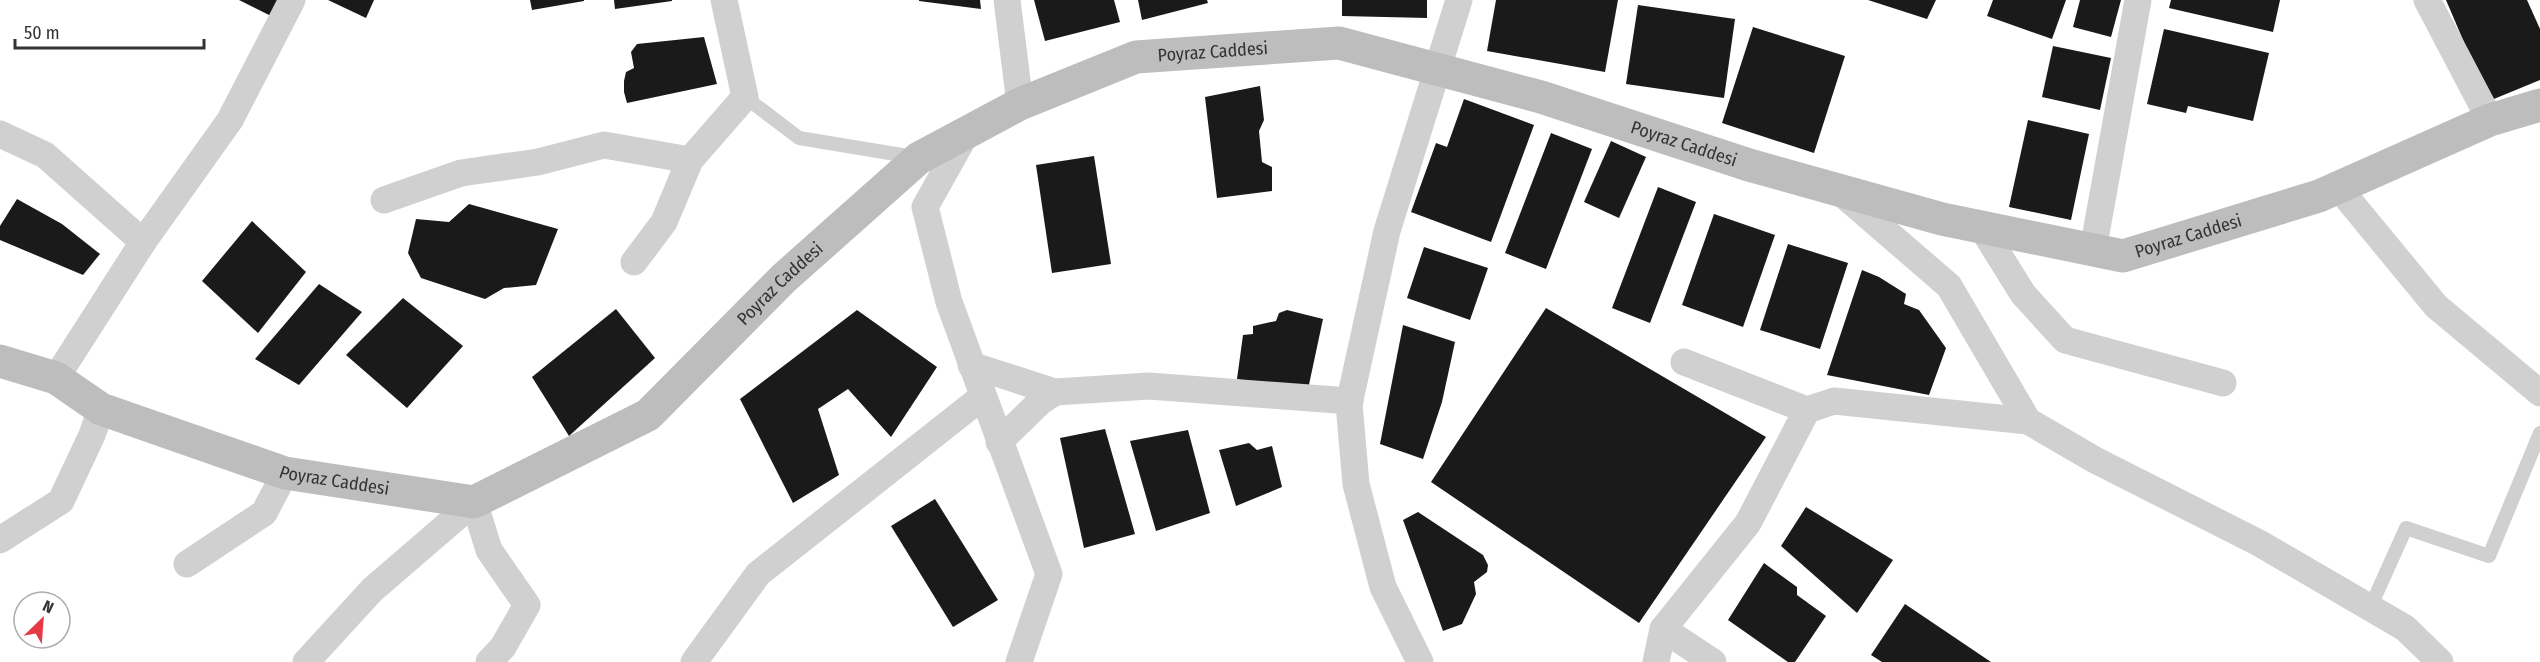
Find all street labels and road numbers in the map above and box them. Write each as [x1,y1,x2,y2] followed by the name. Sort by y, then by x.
[1157,37,1269,66] street label: Poyraz Caddesi
[1628,116,1740,171] street label: Poyraz Caddesi
[2132,209,2244,263] street label: Poyraz Caddesi
[733,238,828,330] street label: Poyraz Caddesi
[276,461,391,500] street label: Poyraz Caddesi

